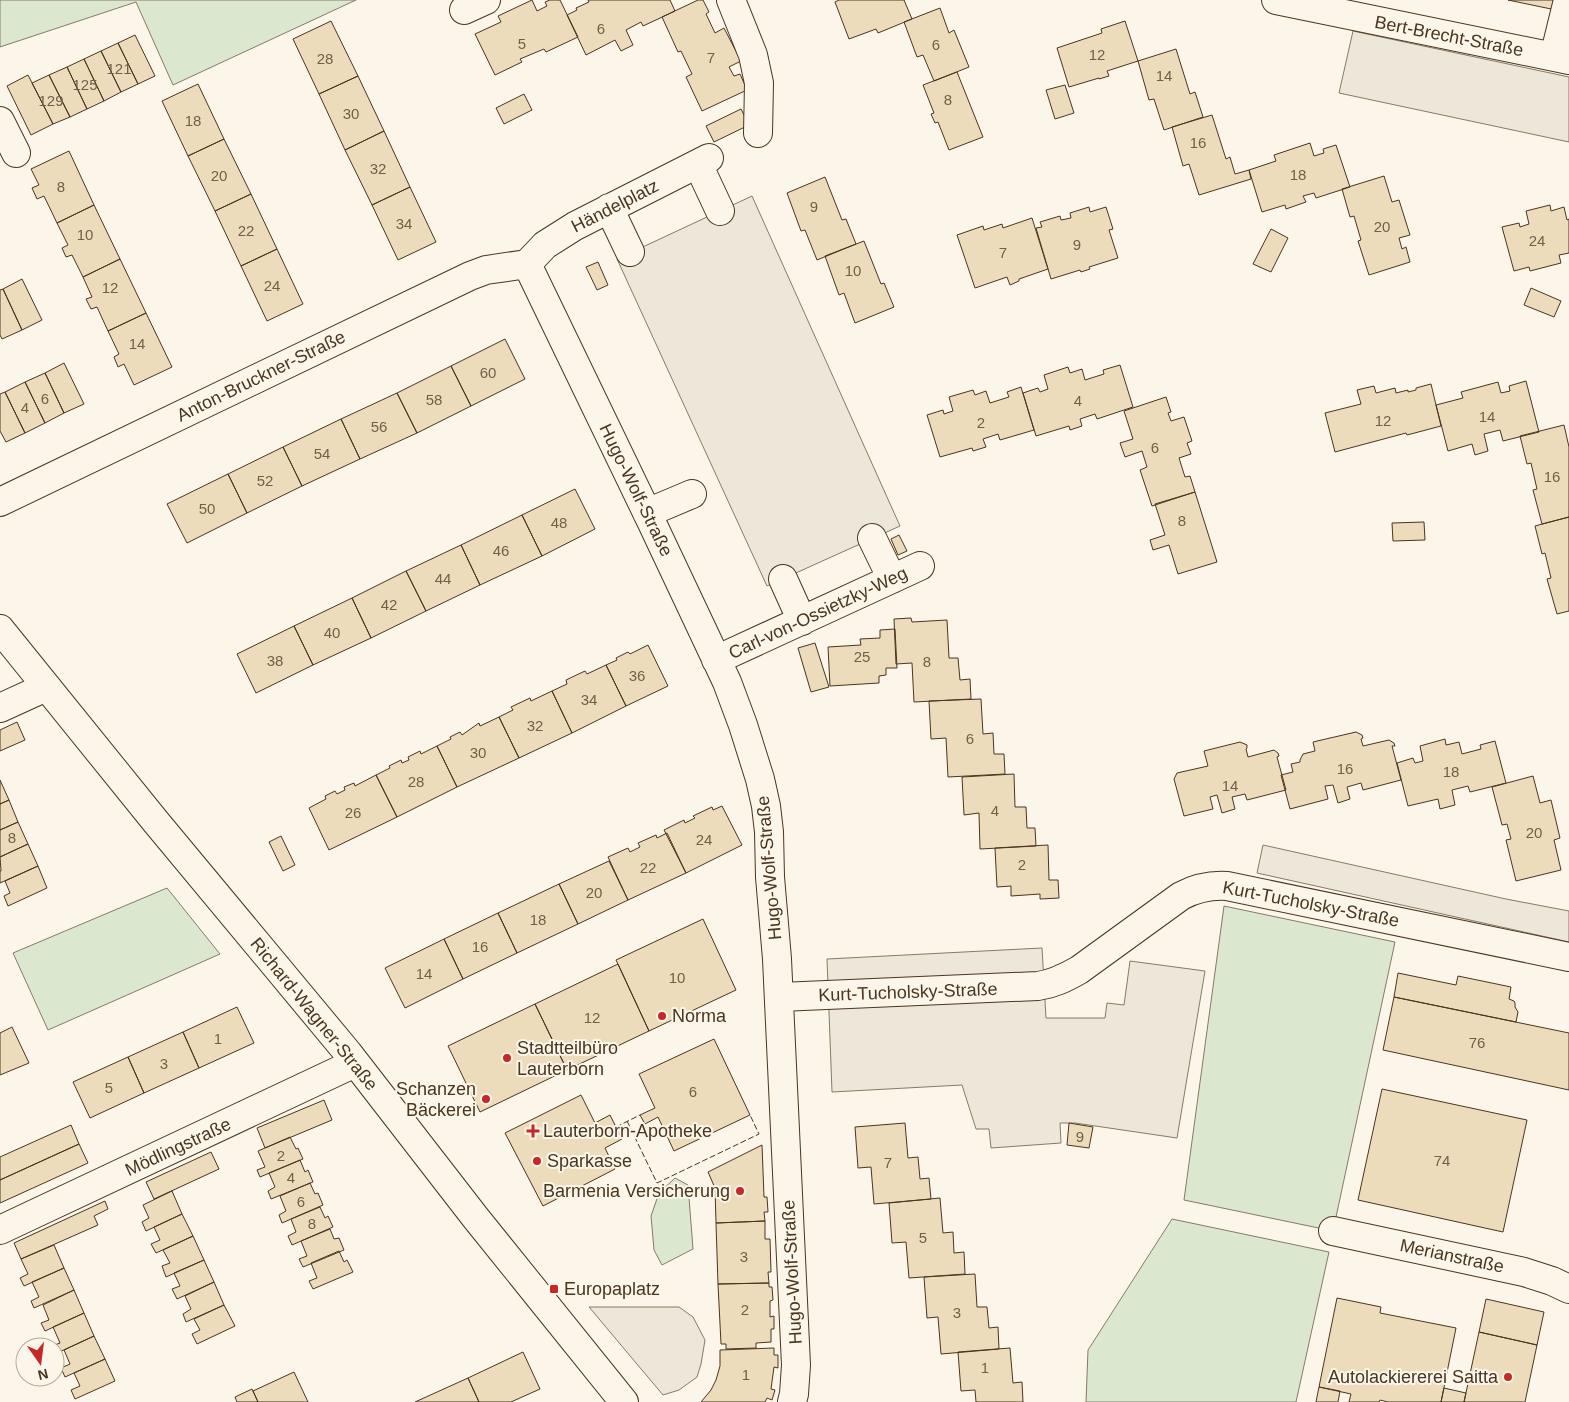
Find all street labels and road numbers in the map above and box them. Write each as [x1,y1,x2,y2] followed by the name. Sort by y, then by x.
[1373,12,1525,60] street label: Bert-Brecht-Straße
[568,176,662,236] street label: Händelplatz
[173,326,349,426] street label: Anton-Bruckner-Straße
[595,421,677,559] street label: Hugo-Wolf-Straße
[726,563,910,663] street label: Carl-von-Ossietzky-Weg
[753,795,785,941] street label: Hugo-Wolf-Straße
[1221,877,1401,931] street label: Kurt-Tucholsky-Straße
[246,934,382,1094] street label: Richard-Wagner-Straße
[818,979,998,1005] street label: Kurt-Tucholsky-Straße
[122,1114,234,1180] street label: Mödlingstraße
[778,1199,806,1345] street label: Hugo-Wolf-Straße
[1398,1235,1506,1277] street label: Merianstraße

